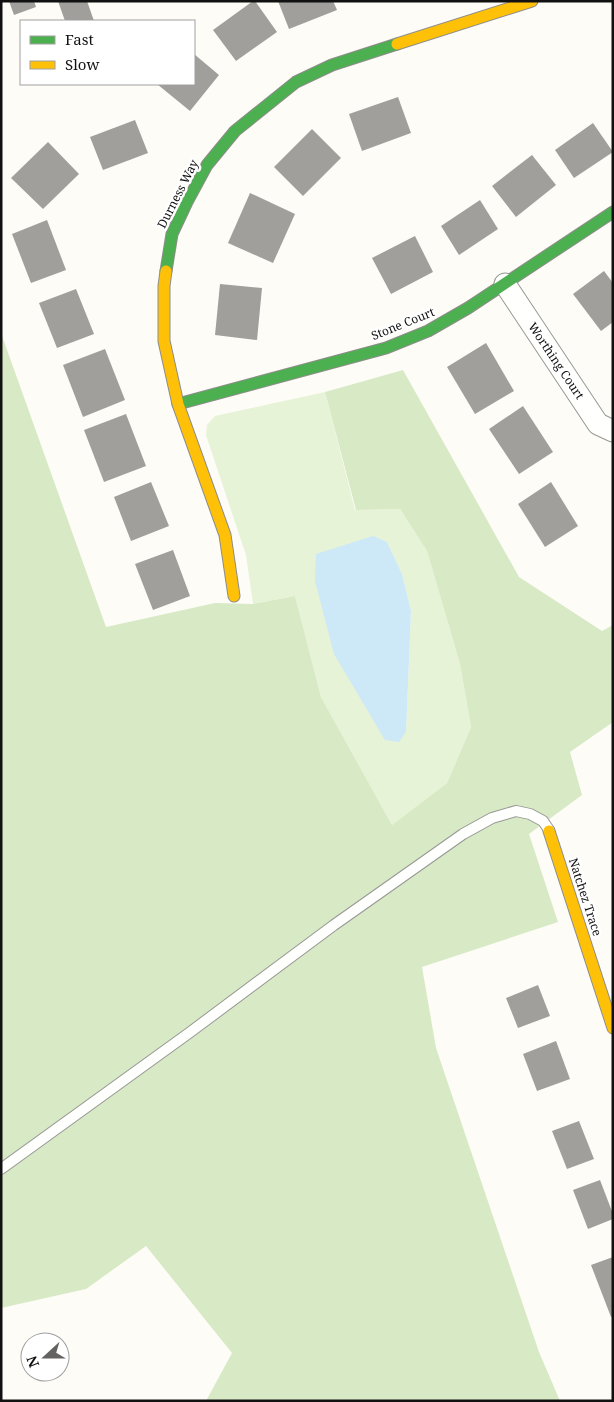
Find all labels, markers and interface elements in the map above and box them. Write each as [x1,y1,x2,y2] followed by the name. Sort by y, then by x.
[20,20,195,85] legend
[65,29,94,49] text: Fast
[65,54,99,74] text: Slow
[153,156,202,231] street label: Durness Way
[369,303,437,344] street label: Stone Court
[524,319,588,402] street label: Worthing Court
[565,856,606,938] street label: Natchez Trace
[20,1332,70,1382] north arrow
[22,1353,43,1370] text: N

